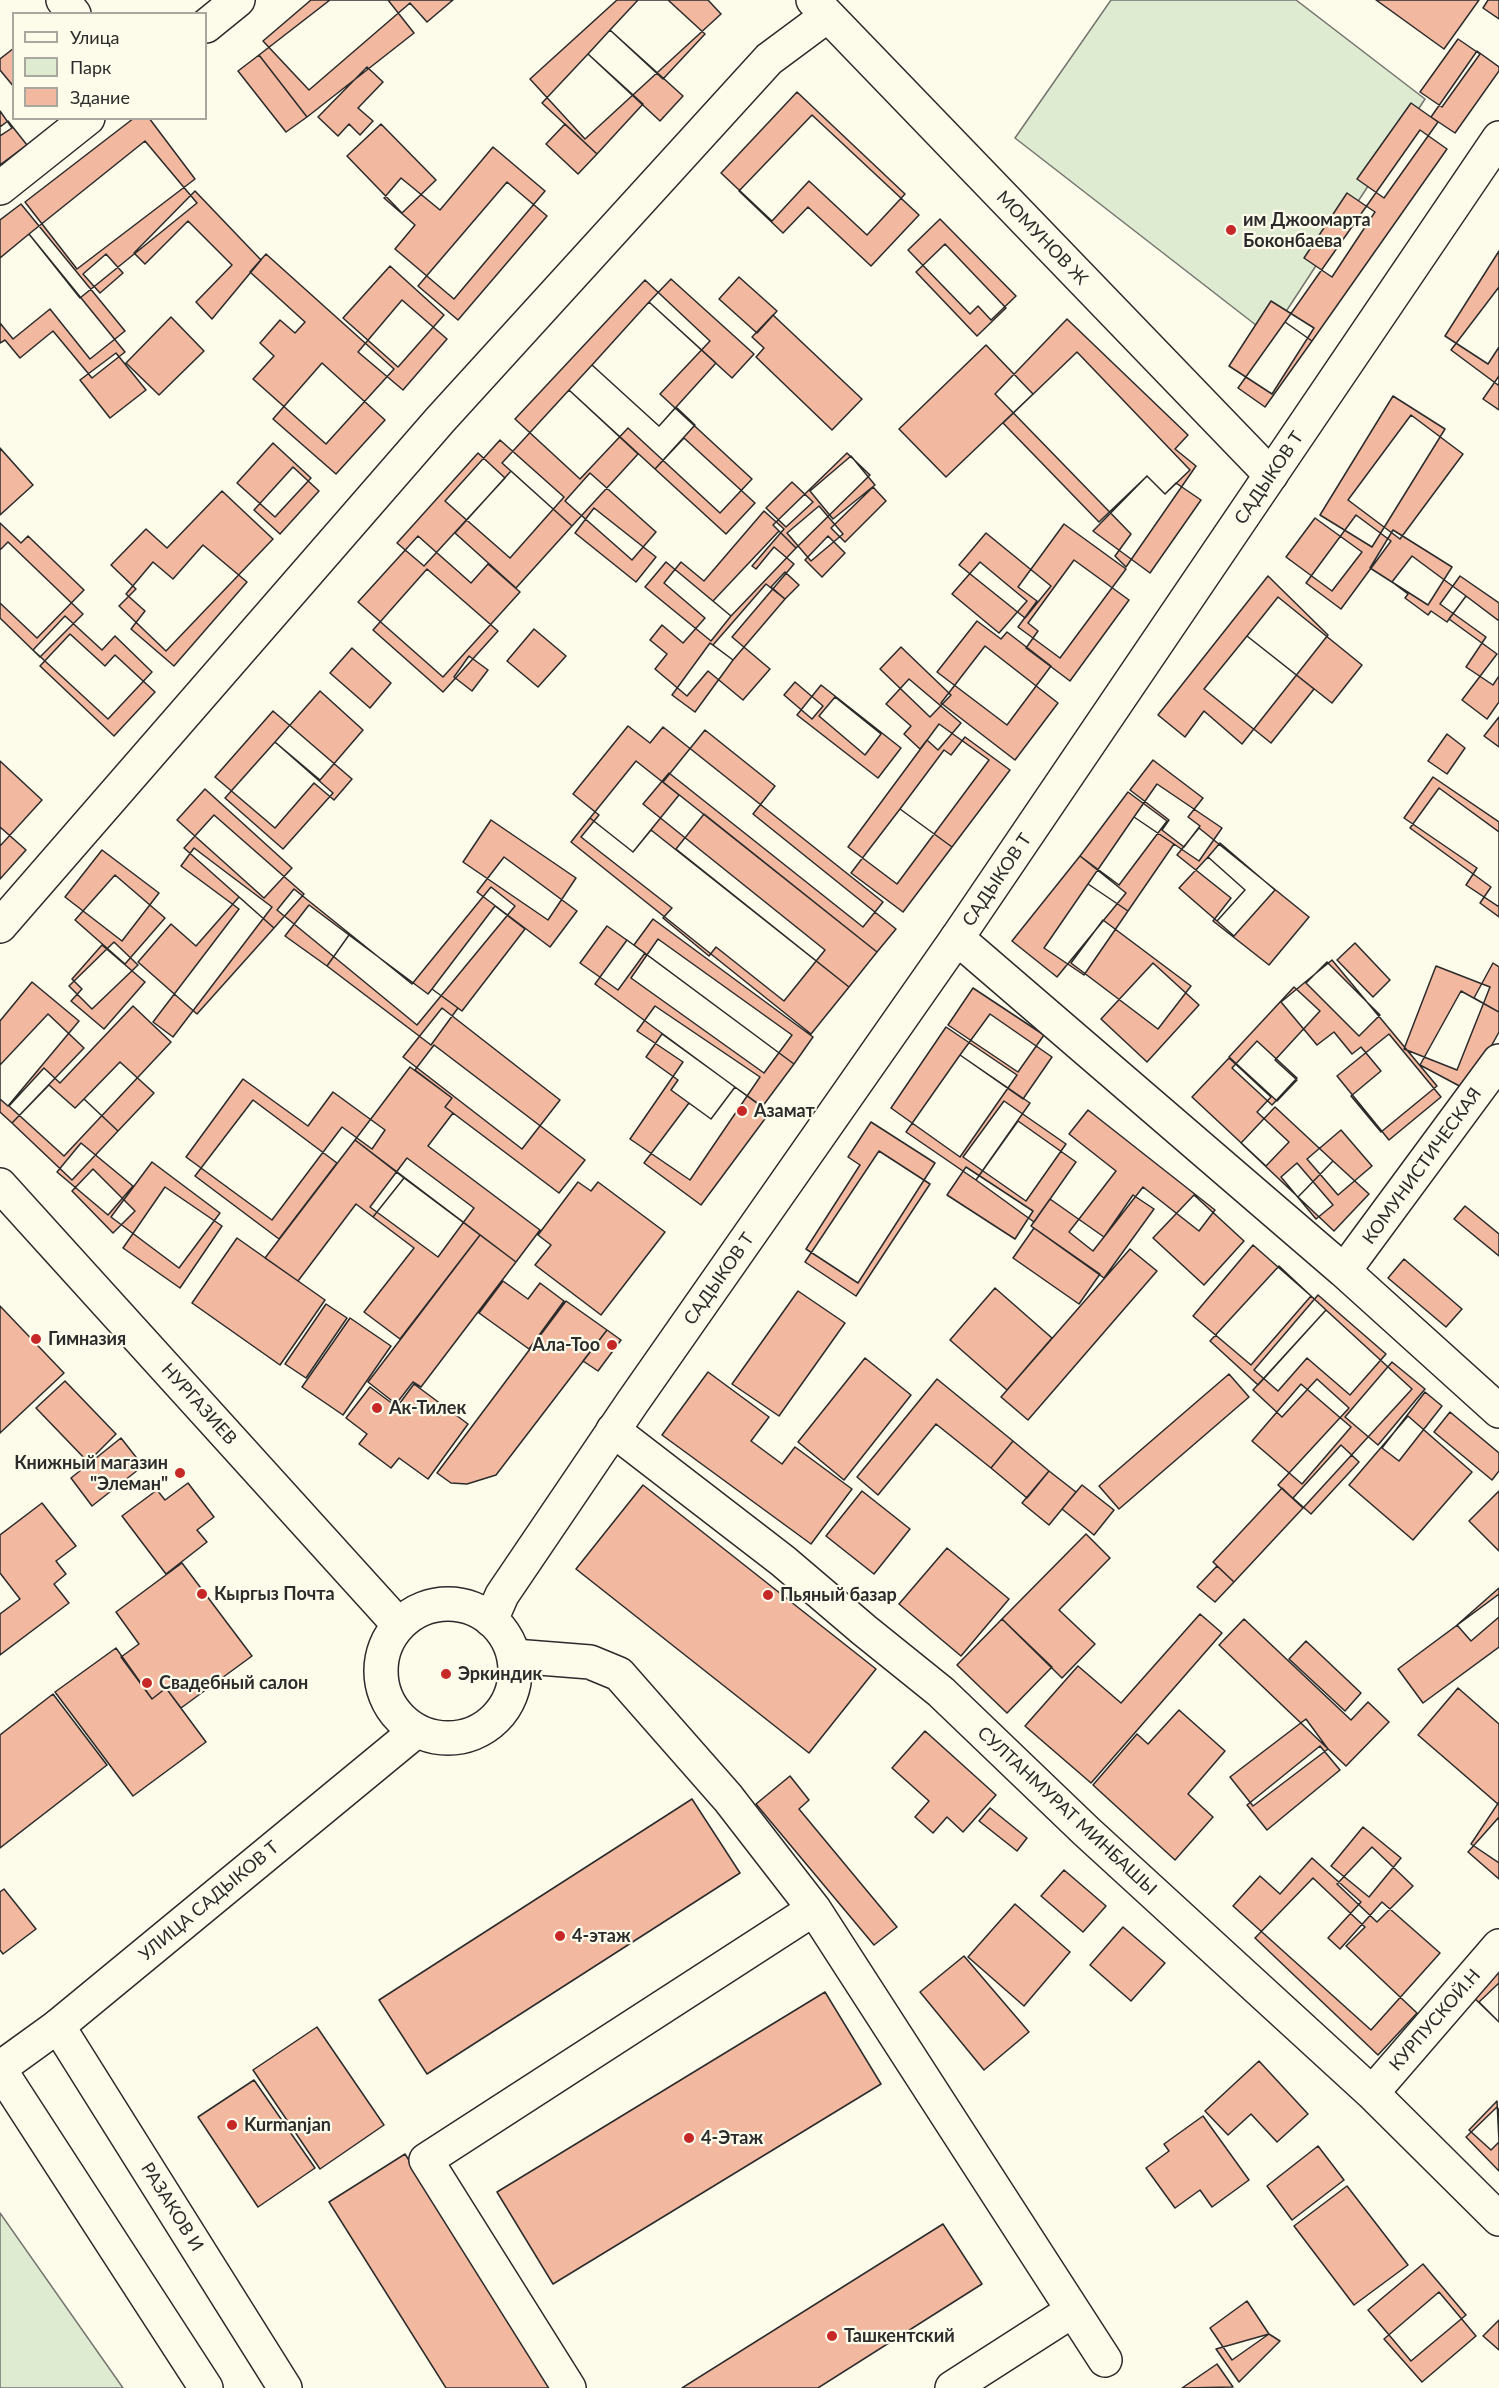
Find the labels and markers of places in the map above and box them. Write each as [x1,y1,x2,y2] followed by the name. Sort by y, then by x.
[1243,209,1371,252] place label: им Джоомарта Боконбаева
[1224,223,1238,237] marker: им Джоомарта Боконбаева
[754,1100,815,1122] place label: Азамат
[735,1104,749,1118] marker: Азамат
[48,1328,126,1350] place label: Гимназия
[29,1332,43,1346] marker: Гимназия
[532,1334,600,1356] place label: Ала-Тоо
[605,1338,619,1352] marker: Ала-Тоо
[389,1397,466,1419] place label: Ак-Тилек
[370,1401,384,1415] marker: Ак-Тилек
[14,1452,168,1494] place label: Книжный магазин "Элеман"
[173,1466,187,1480] marker: Книжный магазин "Элеман"
[214,1583,335,1605] place label: Кыргыз Почта
[780,1584,897,1606] place label: Пьяный базар
[195,1587,209,1601] marker: Кыргыз Почта
[761,1588,775,1602] marker: Пьяный базар
[458,1663,542,1685] place label: Эркиндик
[439,1667,453,1681] marker: Эркиндик
[159,1672,308,1694] place label: Cвадебный салон
[140,1676,154,1690] marker: Cвадебный салон
[572,1925,631,1947] place label: 4-этаж
[553,1929,567,1943] marker: 4-этаж
[244,2114,331,2136] place label: Kurmanjan
[225,2118,239,2132] marker: Kurmanjan
[701,2127,763,2149] place label: 4-Этаж
[682,2131,696,2145] marker: 4-Этаж
[844,2325,955,2347] place label: Ташкентский
[825,2329,839,2343] marker: Ташкентский

